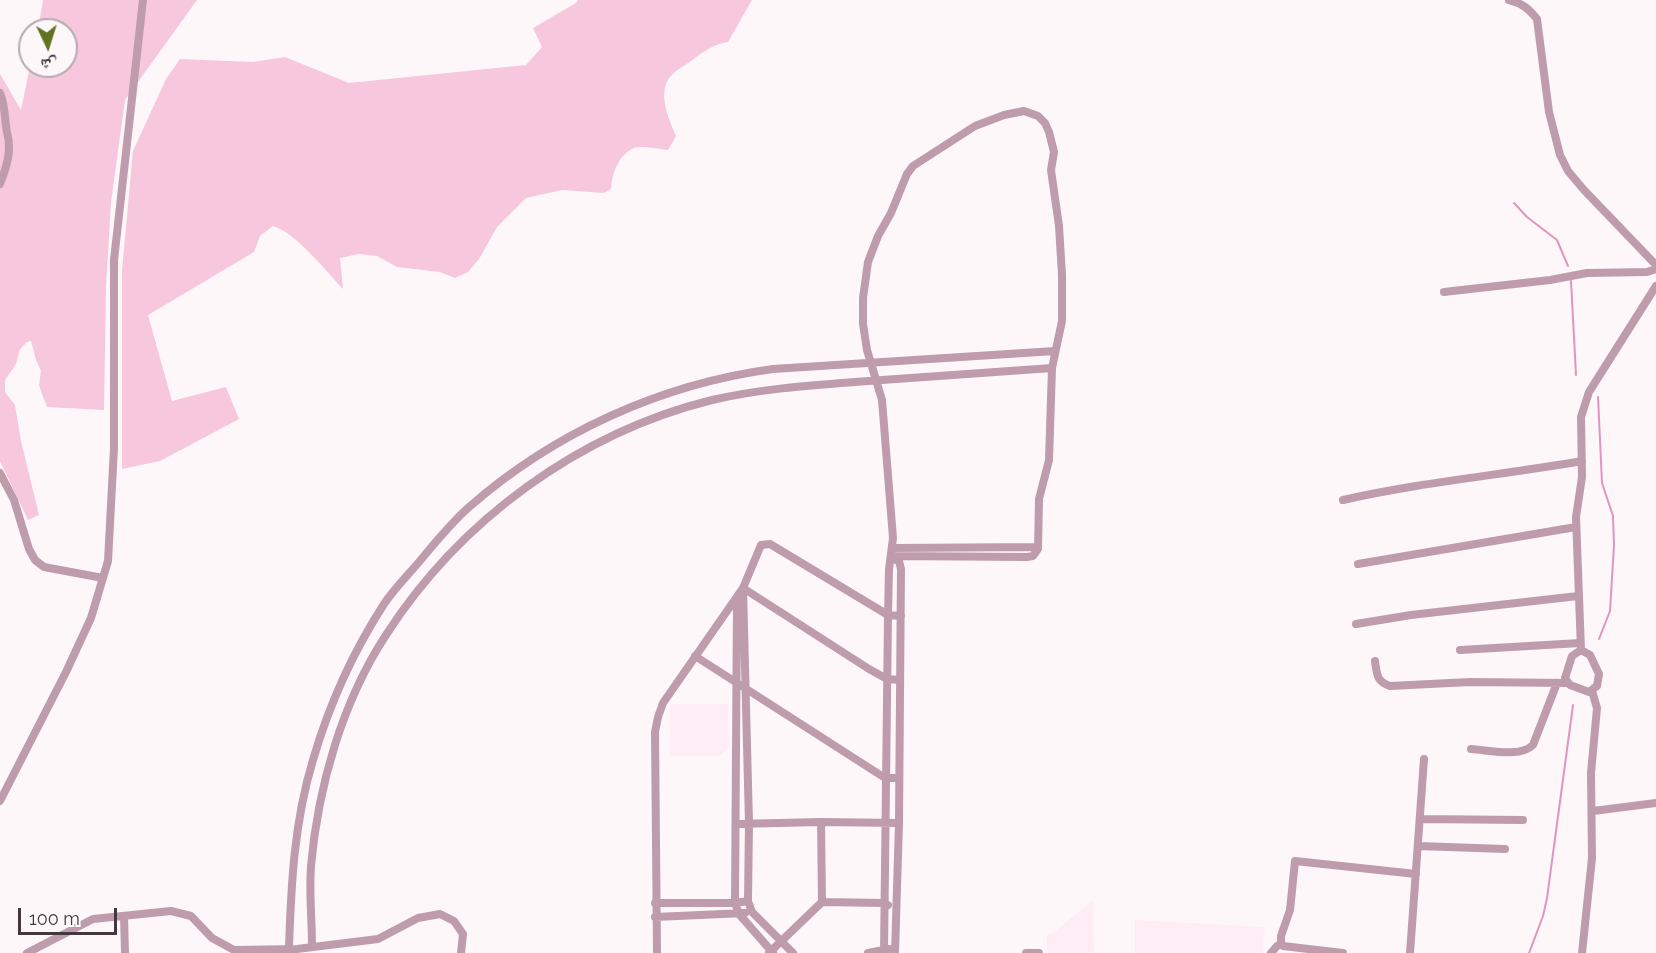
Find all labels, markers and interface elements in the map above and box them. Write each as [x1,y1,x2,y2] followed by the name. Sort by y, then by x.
[18,18,78,78] north arrow
[40,54,58,75] text: ش
[21,896,120,934] scale bar
[29,908,80,929] text: 100 m

